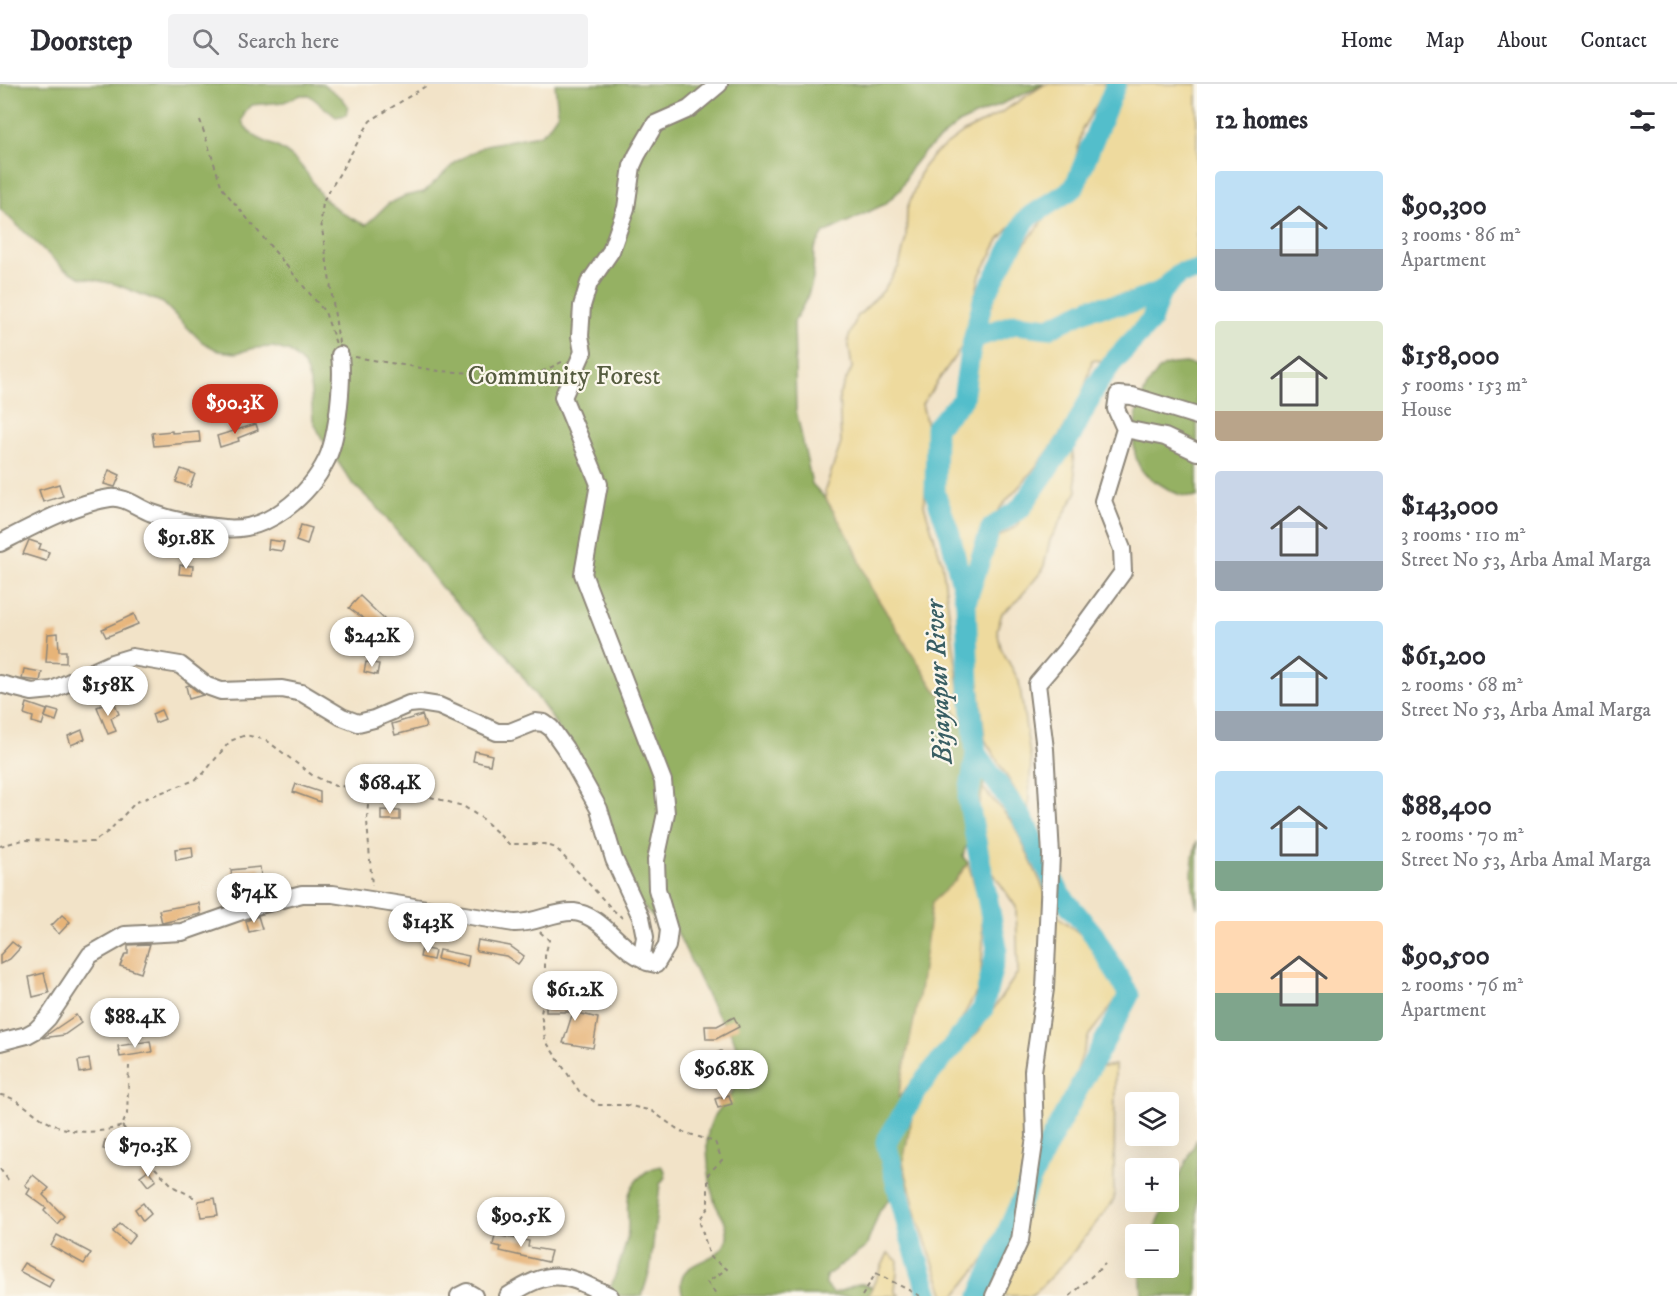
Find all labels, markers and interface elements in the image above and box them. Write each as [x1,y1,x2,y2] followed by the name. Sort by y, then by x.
[168,14,588,68] search box
[30,24,132,59] text: Doorstep
[189,25,222,58] icon: search
[237,28,339,55] text: Search here
[1341,28,1393,54] text: Home
[1426,28,1464,54] text: Map
[1497,28,1548,54] text: About
[1581,28,1647,54] text: Contact
[1215,104,1308,137] text: 12 homes
[1626,104,1659,137] icon: filters
[1401,190,1487,223] text: $90,300
[1263,195,1335,267] icon: home
[1401,223,1520,248] text: 3 rooms · 86 m²
[1401,248,1486,273] text: Apartment
[1401,340,1499,373] text: $158,000
[1263,345,1335,417] icon: home
[468,360,660,393] park label: Community Forest
[1401,373,1527,398] text: 5 rooms · 153 m²
[186,384,284,435] pin: $90.3K
[206,391,264,416] text: $90.3K
[1401,398,1452,423] text: House
[1401,490,1498,523] text: $143,000
[1263,495,1335,567] icon: home
[137,519,235,570] pin: $91.8K
[1401,523,1525,548] text: 3 rooms · 110 m²
[158,526,214,551] text: $91.8K
[1401,548,1651,573] text: Street No 53, Arba Amal Marga
[918,597,960,766] water label: Bijayapur River
[330,617,414,668] pin: $242K
[344,624,400,649] text: $242K
[1401,640,1486,673] text: $61,200
[1263,645,1335,717] icon: home
[66,666,150,717] pin: $158K
[82,673,134,698] text: $158K
[1401,673,1523,698] text: 2 rooms · 68 m²
[1401,698,1651,723] text: Street No 53, Arba Amal Marga
[341,764,439,815] pin: $68.4K
[359,771,421,796] text: $68.4K
[1401,790,1492,823] text: $88,400
[1263,795,1335,867] icon: home
[1401,823,1524,848] text: 2 rooms · 70 m²
[1401,848,1651,873] text: Street No 53, Arba Amal Marga
[218,873,290,924] pin: $74K
[231,880,277,905] text: $74K
[386,903,470,954] pin: $143K
[402,910,454,935] text: $143K
[1401,940,1490,973] text: $90,500
[1263,945,1335,1017] icon: home
[526,971,624,1022] pin: $61.2K
[1401,973,1523,998] text: 2 rooms · 76 m²
[546,978,604,1003] text: $61.2K
[86,998,184,1049] pin: $88.4K
[1401,998,1486,1023] text: Apartment
[104,1005,166,1030] text: $88.4K
[675,1050,773,1101] pin: $96.8K
[694,1057,754,1082] text: $96.8K
[1125,1092,1179,1278] map controls
[1125,1092,1179,1146] button: layers
[99,1127,197,1178] pin: $70.3K
[119,1134,177,1159] text: $70.3K
[1125,1158,1179,1212] button: +
[472,1197,570,1248] pin: $90.5K
[491,1204,551,1229] text: $90.5K
[1125,1224,1179,1278] button: −

